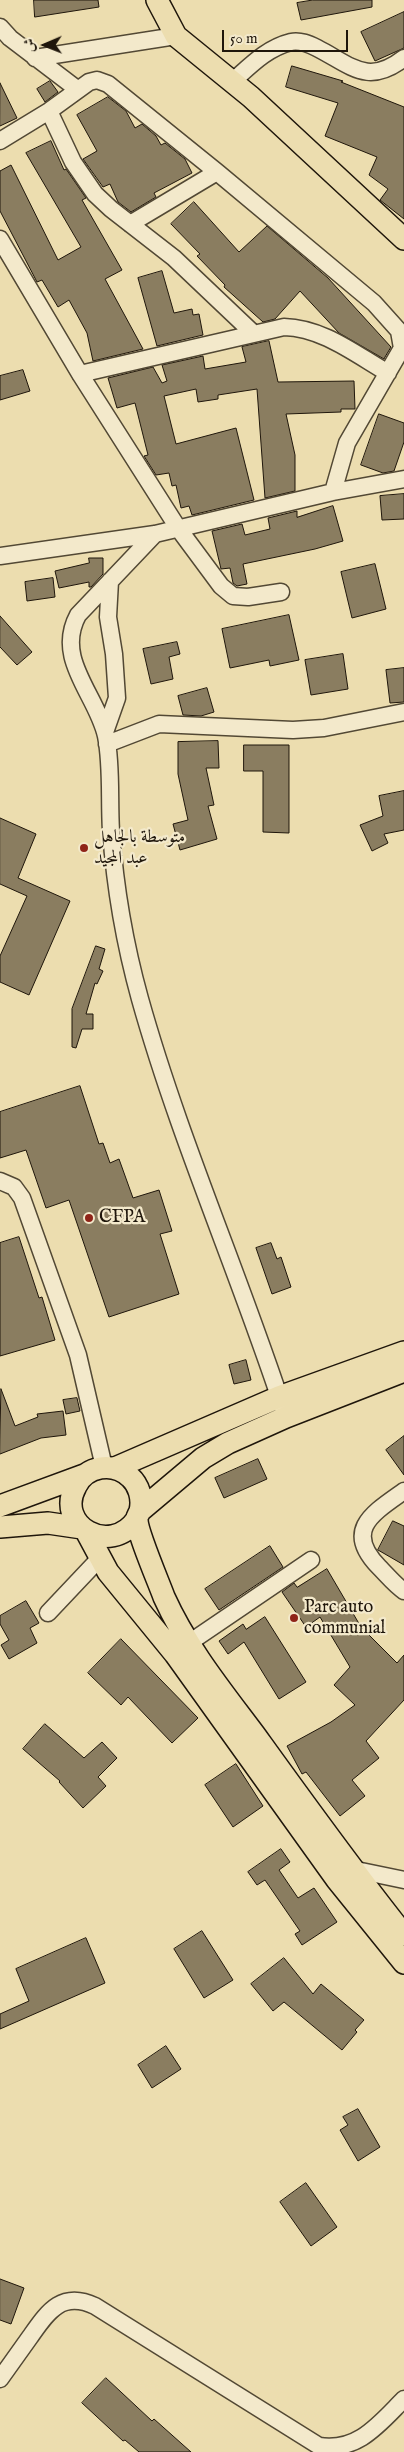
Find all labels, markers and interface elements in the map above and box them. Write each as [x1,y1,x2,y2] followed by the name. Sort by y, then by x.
[20,20,70,70] north arrow
[224,20,350,52] scale bar
[230,29,258,48] text: 50 m
[21,38,39,52] text: ش
[94,827,185,870] place label: متوسطة بالجاهل عبد المجيد
[78,842,90,854] marker: متوسطة بالجاهل عبد المجيد
[99,1207,145,1229] place label: CFPA
[83,1212,95,1224] marker: CFPA
[304,1597,386,1640] place label: Parc auto communial
[288,1612,300,1624] marker: Parc auto communial

